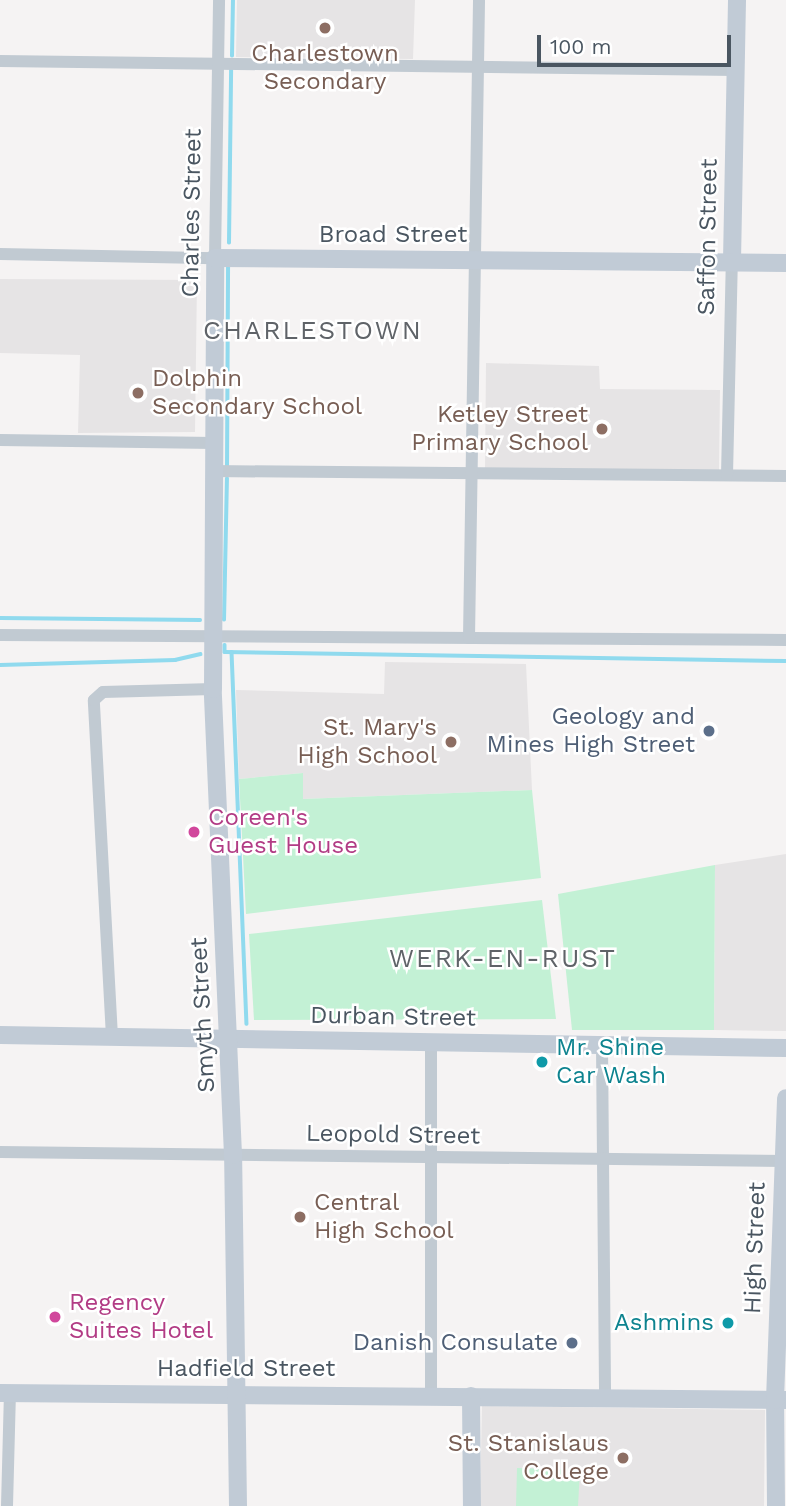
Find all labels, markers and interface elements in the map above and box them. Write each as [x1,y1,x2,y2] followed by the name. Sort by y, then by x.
[317,20,333,36] marker: Charlestown Secondary
[541,21,735,65] scale bar
[550,34,612,59] text: 100 m
[251,40,399,96] place label: Charlestown Secondary
[176,128,208,298] street label: Charles Street
[692,158,724,316] street label: Saffon Street
[319,221,467,249] street label: Broad Street
[204,315,422,347] district label: CHARLESTOWN
[152,365,363,421] place label: Dolphin Secondary School
[130,385,146,401] marker: Dolphin Secondary School
[411,401,588,457] place label: Ketley Street Primary School
[594,421,610,437] marker: Ketley Street Primary School
[487,703,695,759] place label: Geology and Mines High Street
[297,714,437,770] place label: St. Mary's High School
[701,723,717,739] marker: Geology and Mines High Street
[443,734,459,750] marker: St. Mary's High School
[208,804,358,860] place label: Coreen's Guest House
[186,824,202,840] marker: Coreen's Guest House
[185,937,221,1093] street label: Smyth Street
[391,943,615,975] district label: WERK-EN-RUST
[310,1001,476,1033] street label: Durban Street
[556,1034,667,1090] place label: Mr. Shine Car Wash
[534,1054,550,1070] marker: Mr. Shine Car Wash
[306,1119,480,1151] street label: Leopold Street
[738,1182,772,1314] street label: High Street
[314,1189,454,1245] place label: Central High School
[292,1209,308,1225] marker: Central High School
[69,1289,213,1345] place label: Regency Suites Hotel
[47,1309,63,1325] marker: Regency Suites Hotel
[614,1309,714,1337] place label: Ashmins
[720,1315,736,1331] marker: Ashmins
[353,1329,558,1357] place label: Danish Consulate
[564,1335,580,1351] marker: Danish Consulate
[157,1355,335,1383] street label: Hadfield Street
[448,1430,609,1486] place label: St. Stanislaus College
[615,1450,631,1466] marker: St. Stanislaus College

